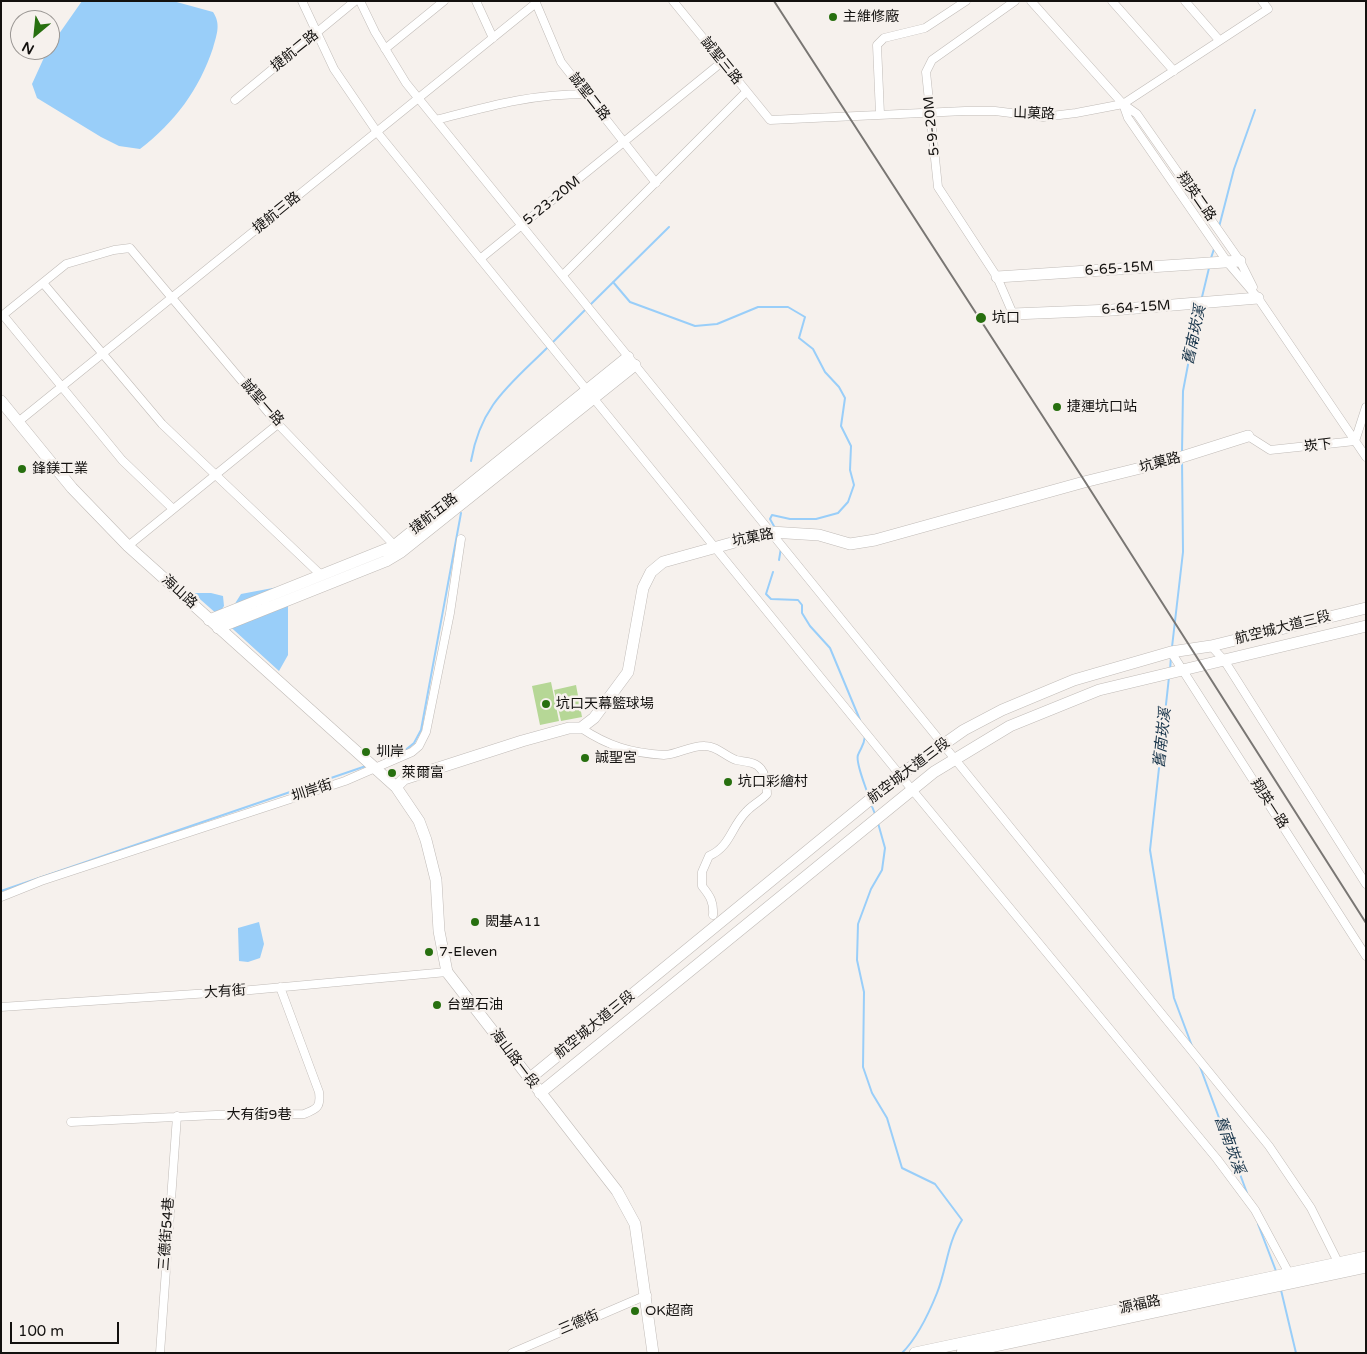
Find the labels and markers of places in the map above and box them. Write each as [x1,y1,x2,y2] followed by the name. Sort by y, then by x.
[843,9,899,25] place label: 主維修廠
[827,11,839,23] marker: 主維修廠
[992,310,1020,326] place label: 坑口
[974,311,988,325] marker: 坑口
[1067,399,1137,415] place label: 捷運坑口站
[1051,401,1063,413] marker: 捷運坑口站
[32,461,88,477] place label: 鋒鎂工業
[16,463,28,475] marker: 鋒鎂工業
[556,696,654,712] place label: 坑口天幕籃球場
[540,698,552,710] marker: 坑口天幕籃球場
[376,744,404,760] place label: 圳岸
[360,746,372,758] marker: 圳岸
[595,750,637,766] place label: 誠聖宮
[579,752,591,764] marker: 誠聖宮
[402,765,444,781] place label: 萊爾富
[386,767,398,779] marker: 萊爾富
[738,774,808,790] place label: 坑口彩繪村
[722,776,734,788] marker: 坑口彩繪村
[485,914,541,930] place label: 閎基A11
[469,916,481,928] marker: 閎基A11
[439,944,497,960] place label: 7-Eleven
[423,946,435,958] marker: 7-Eleven
[447,997,503,1013] place label: 台塑石油
[431,999,443,1011] marker: 台塑石油
[645,1303,694,1319] place label: OK超商
[629,1305,641,1317] marker: OK超商

